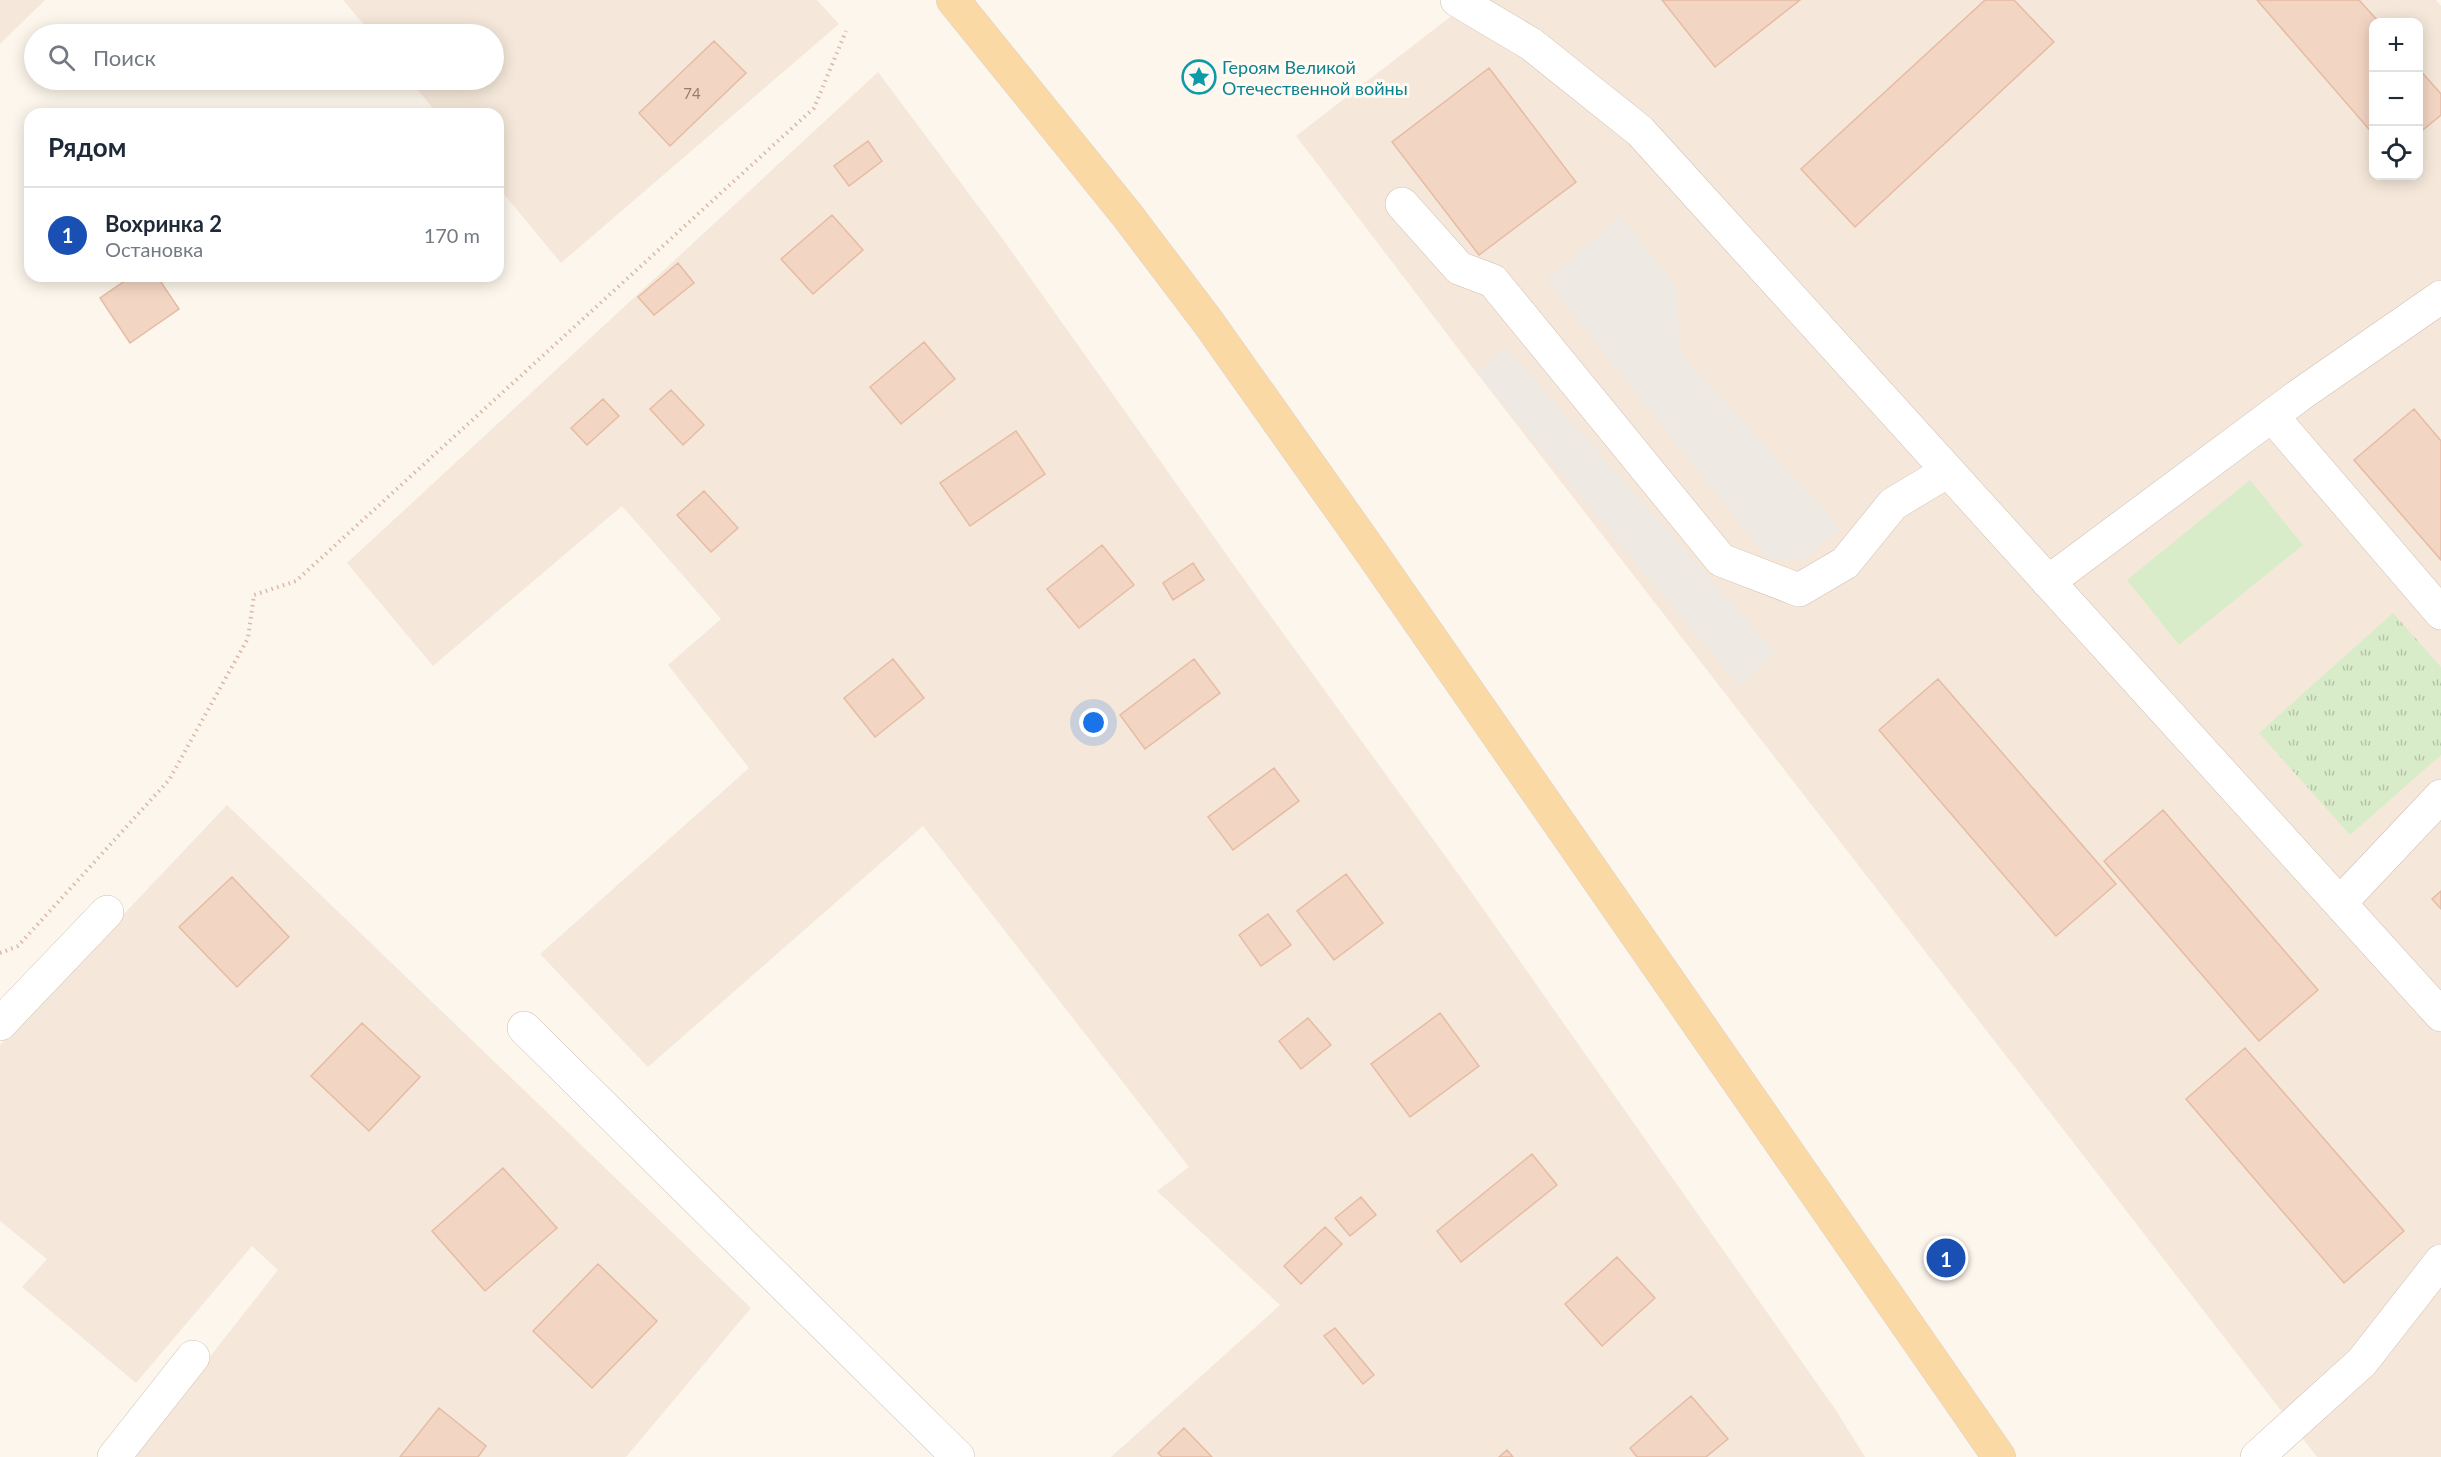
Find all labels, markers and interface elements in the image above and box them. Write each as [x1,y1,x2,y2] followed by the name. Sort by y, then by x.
[2369,18,2423,180] map controls
[2369,18,2423,72] button: +
[24,24,504,90] search box
[45,41,78,74] icon: search
[93,44,156,71] text: Поиск
[1222,56,1408,99] place label: Героям Великой Отечественной войны
[1181,59,1217,95] place icon: Героям Великой Отечественной войны
[2369,72,2423,126] button: −
[683,84,701,102] house number: 74
[2369,126,2423,180] button: locate
[48,131,126,163] text: Рядом
[105,210,222,237] text: Вохринка 2
[62,223,73,247] text: 1
[424,223,480,247] text: 170 m
[105,237,203,261] text: Остановка
[1079,708,1108,737] your location
[1926,1236,1966,1280] pin: 1

